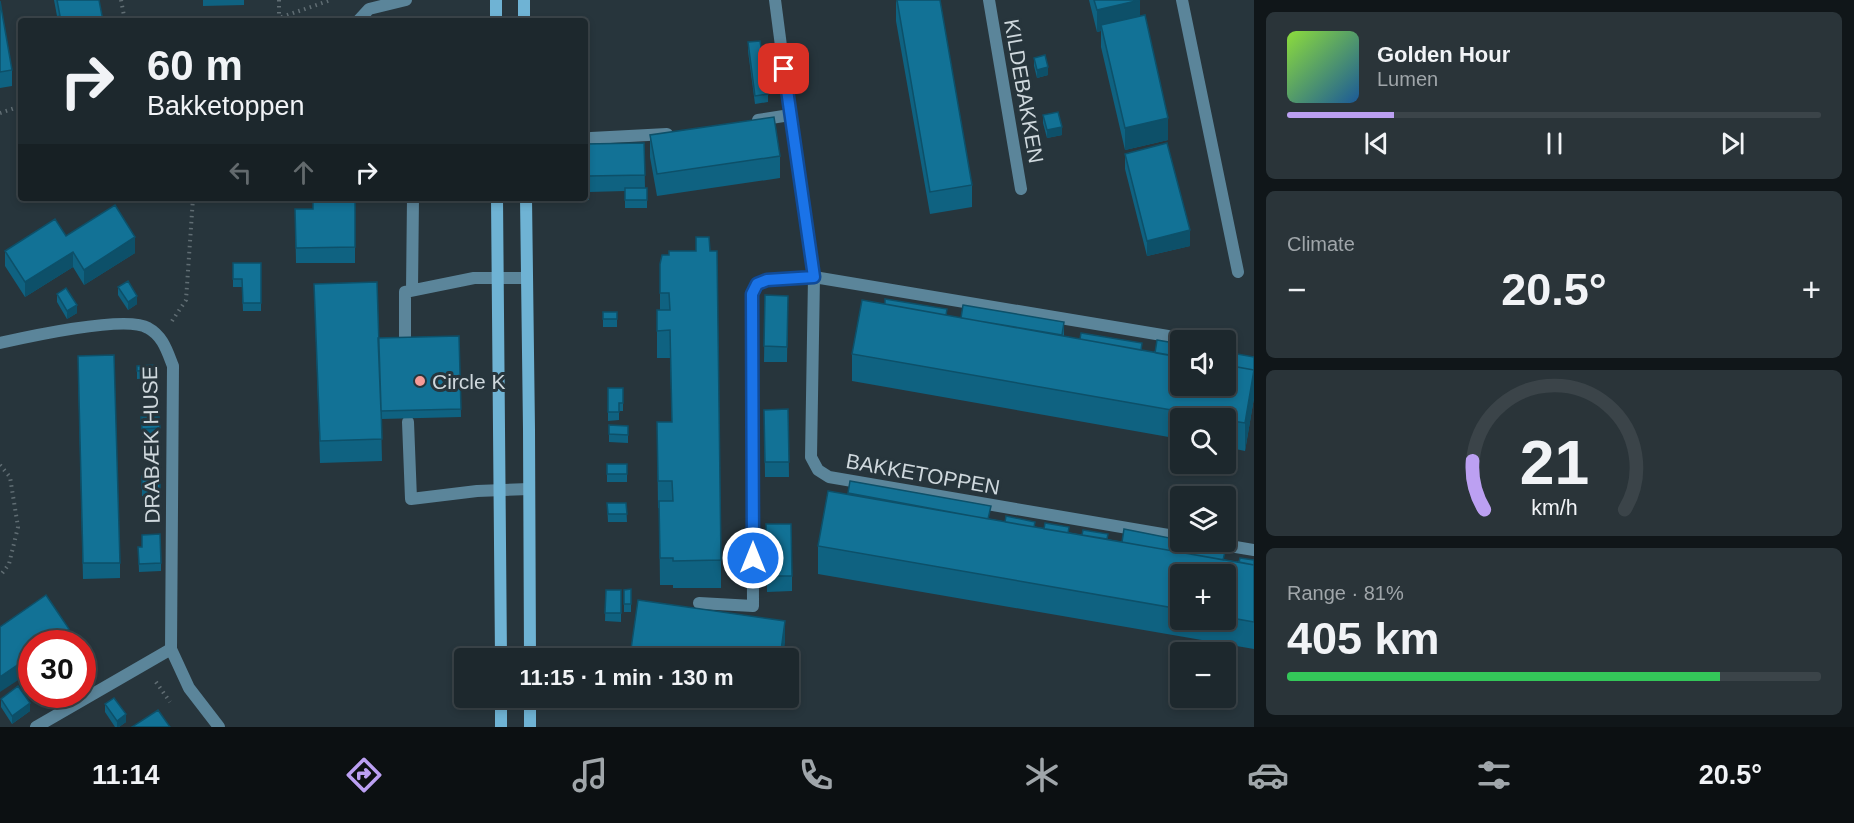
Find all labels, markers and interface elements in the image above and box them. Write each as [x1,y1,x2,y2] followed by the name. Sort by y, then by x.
[1000,17,1048,165] street label: KILDEBAKKEN
[48,42,126,120] icon: right
[147,42,243,89] text: 60 m
[1377,42,1510,67] text: Golden Hour
[758,43,809,94] pin
[767,52,800,85] icon: arrive
[1377,68,1438,90] text: Lumen
[147,91,305,121] text: Bakketoppen
[1360,127,1393,160] icon: previous
[1538,127,1571,160] icon: pause
[1716,127,1749,160] icon: next
[224,156,257,189] icon: left
[287,156,320,189] icon: ahead
[350,156,383,189] icon: right
[1287,233,1355,255] text: Climate
[1501,264,1607,315] text: 20.5°
[1287,271,1306,308] text: −
[1802,271,1821,308] text: +
[1170,330,1236,708] map controls
[1170,330,1236,396] button: sound
[138,366,164,524] street label: DRABÆK HUSE
[432,370,506,393] place label: Circle K
[413,374,427,388] marker: Circle K
[1170,408,1236,474] button: search
[1519,428,1589,497] text: 21
[844,449,1002,499] street label: BAKKETOPPEN
[1170,486,1236,552] button: layers
[1531,496,1577,520] text: km/h
[721,526,785,590] position arrow
[1170,564,1236,630] button: +
[1287,582,1404,604] text: Range · 81%
[1287,613,1440,664] text: 405 km
[18,630,96,708] speed limit sign: 30
[1170,642,1236,708] button: −
[520,665,734,690] text: 11:15 · 1 min · 130 m
[343,754,385,796] icon: directions
[569,754,611,796] icon: music
[795,754,837,796] icon: phone
[1021,754,1063,796] icon: climate
[1247,754,1289,796] icon: car
[1473,754,1515,796] icon: filters
[92,760,160,790] text: 11:14
[1699,760,1762,790] text: 20.5°

